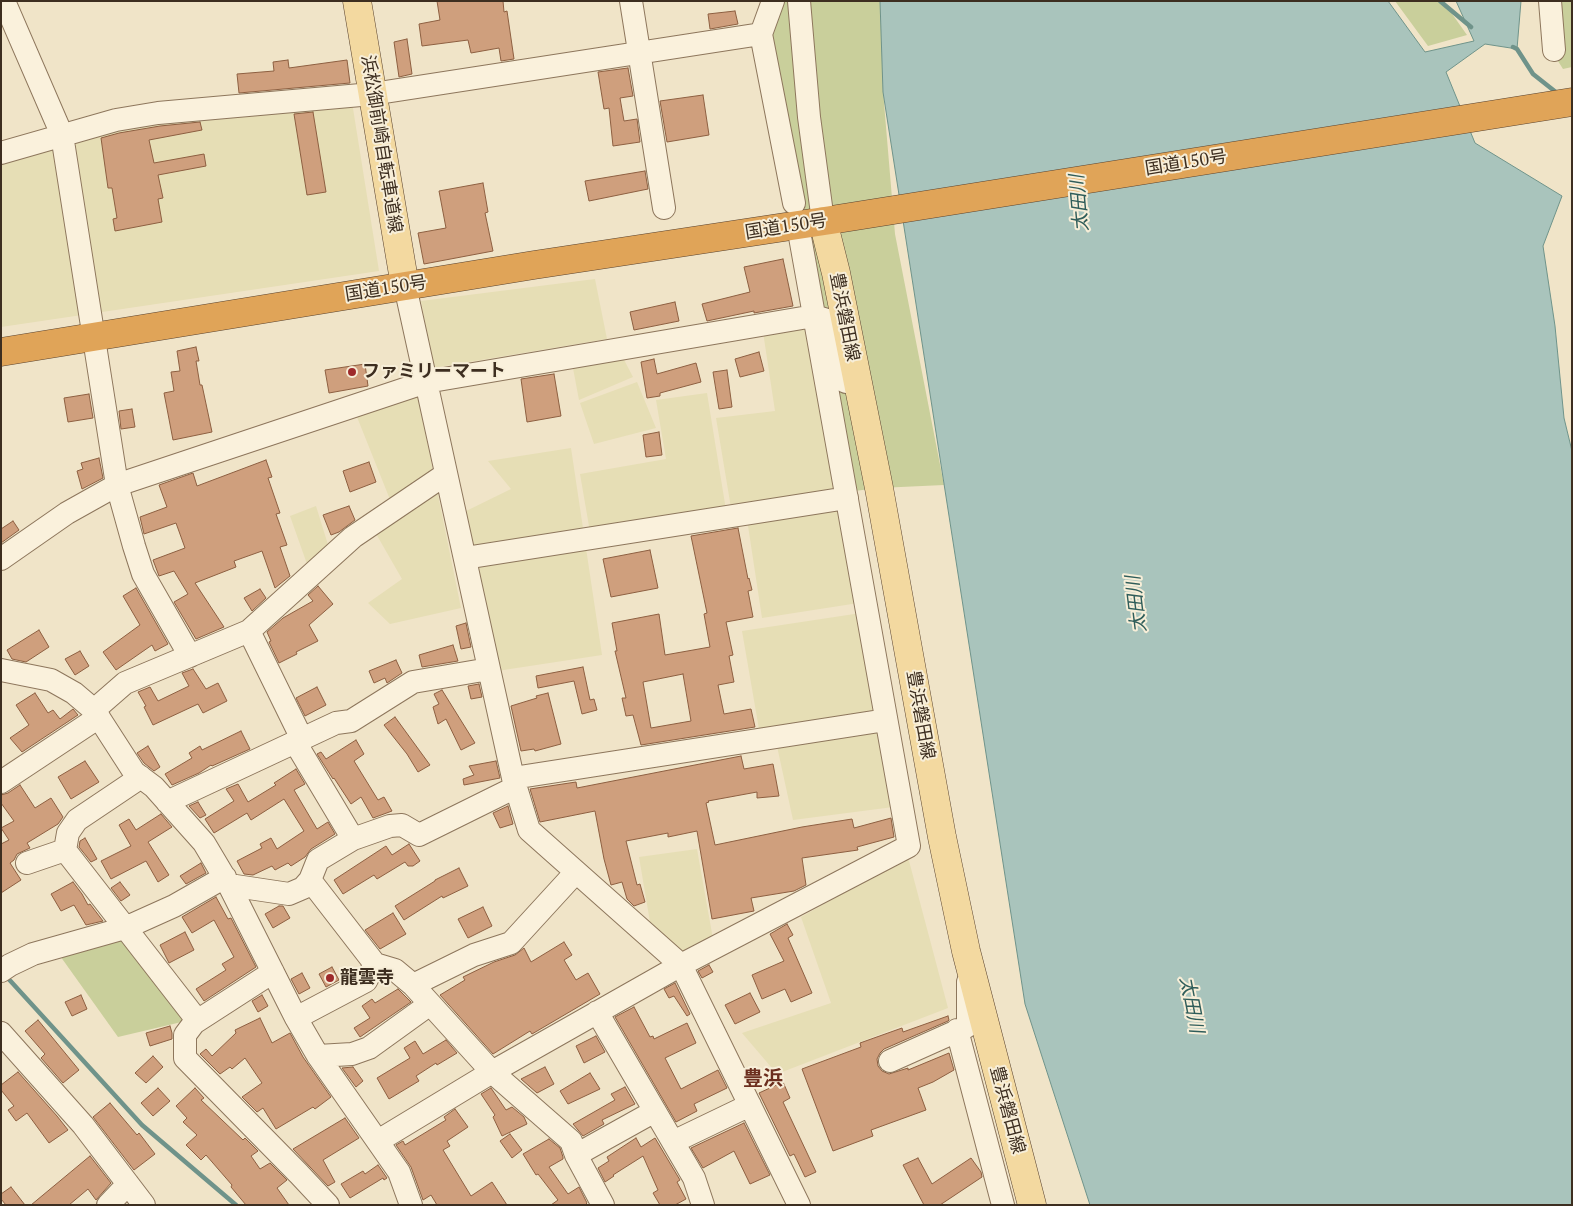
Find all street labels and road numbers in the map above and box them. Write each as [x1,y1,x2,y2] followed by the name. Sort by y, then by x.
[356,53,406,235] street label: 浜松御前崎自転車道線
[1143,146,1229,180] street label: 国道150号
[743,210,829,244] street label: 国道150号
[825,271,863,363] street label: 豊浜磐田線
[343,272,429,306] street label: 国道150号
[902,669,938,761] street label: 豊浜磐田線
[985,1064,1029,1156] street label: 豊浜磐田線

